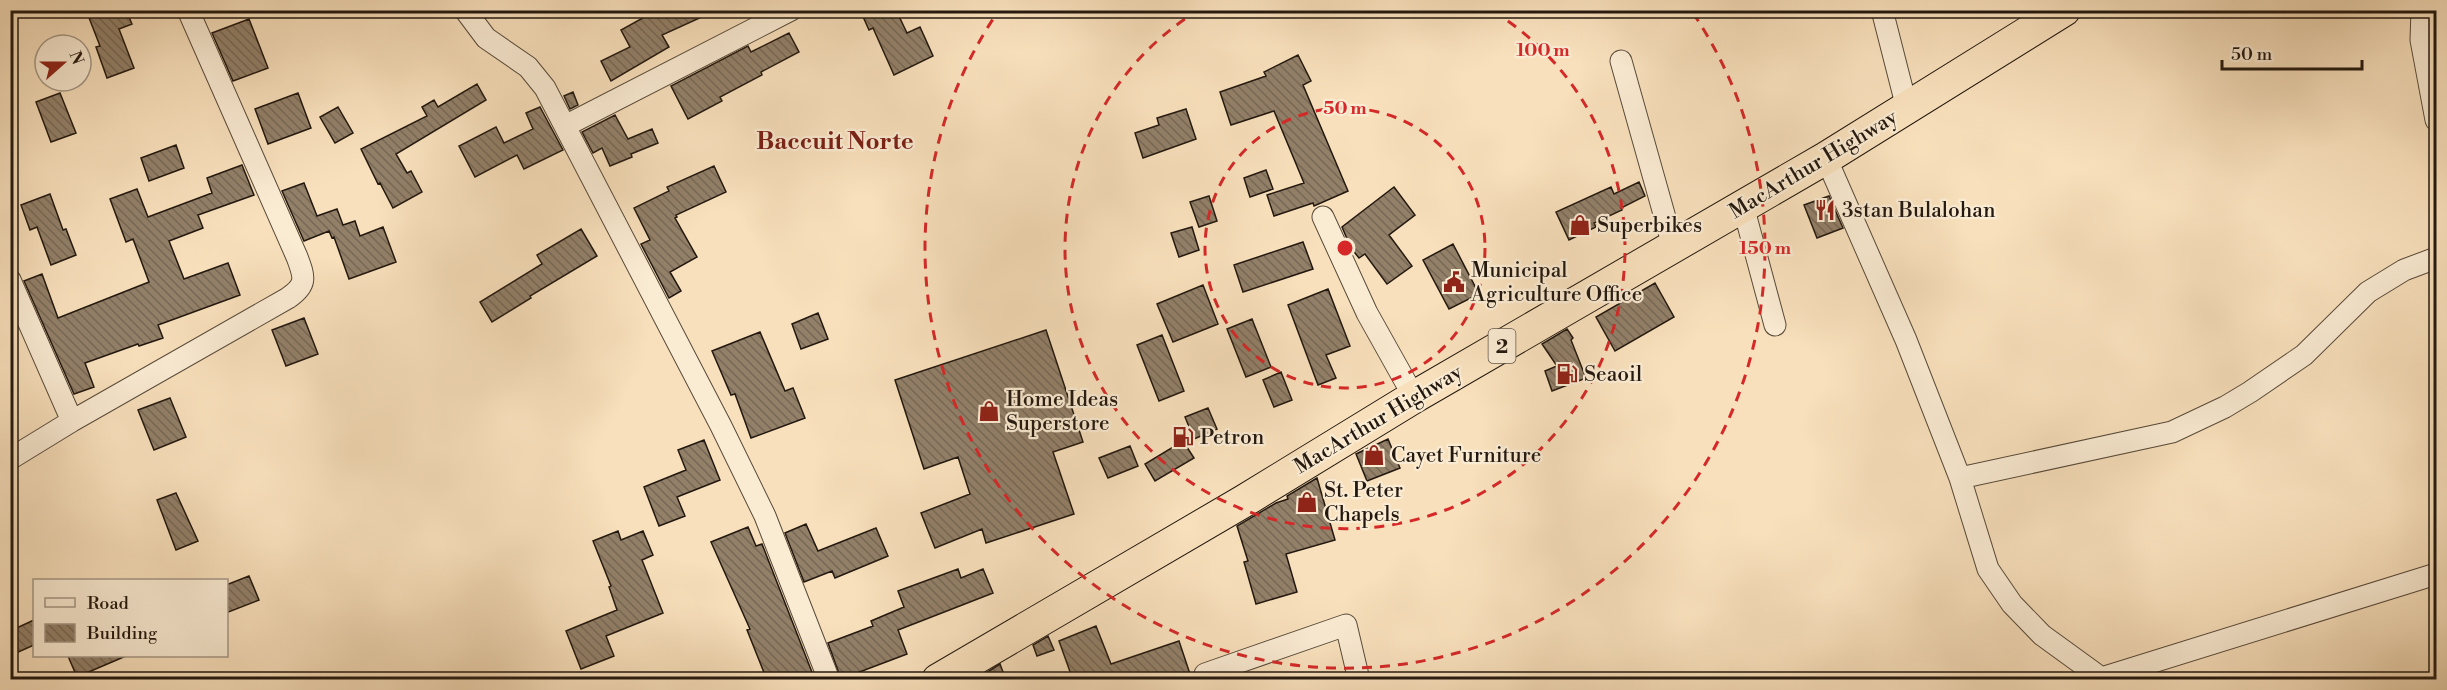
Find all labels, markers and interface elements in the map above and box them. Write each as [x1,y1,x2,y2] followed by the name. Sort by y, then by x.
[33,33,93,93] north arrow
[2222,33,2362,71] scale bar
[1516,39,1570,62] text: 100 m
[2231,43,2273,66] text: 50 m
[64,48,88,68] text: N
[1323,97,1367,120] text: 50 m
[1725,104,1903,225] street label: MacArthur Highway
[756,127,914,157] district label: Baccuit Norte
[1813,198,1837,222] restaurant icon: 3stan Bulalohan
[1842,198,1996,224] place label: 3stan Bulalohan
[1568,213,1592,237] shop icon: Superbikes
[1597,213,1702,239] place label: Superbikes
[1739,237,1792,260] text: 150 m
[1335,238,1355,258] centre of rings
[1470,258,1642,308] place label: Municipal Agriculture Office
[1442,270,1466,294] public building icon: Municipal Agriculture Office
[1488,329,1516,363] road number: 2
[1290,359,1468,480] street label: MacArthur Highway
[1555,362,1579,386] fuel station icon: Seaoil
[1584,362,1642,388] place label: Seaoil
[1006,387,1118,437] place label: Home Ideas Superstore
[977,399,1001,423] shop icon: Home Ideas Superstore
[1171,425,1195,449] fuel station icon: Petron
[1200,425,1265,451] place label: Petron
[1362,443,1386,467] shop icon: Cayet Furniture
[1391,443,1541,469] place label: Cayet Furniture
[1324,478,1403,528] place label: St. Peter Chapels
[1295,490,1319,514] shop icon: St. Peter Chapels
[33,579,228,657] legend
[87,592,130,615] text: Road
[86,622,158,645] text: Building

